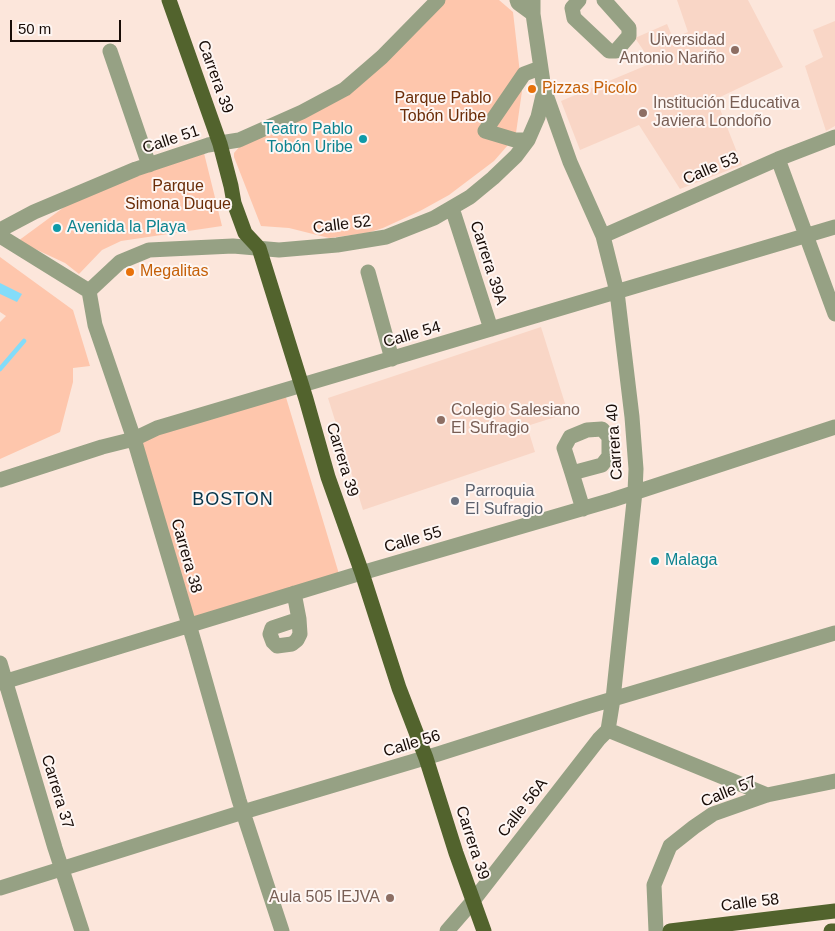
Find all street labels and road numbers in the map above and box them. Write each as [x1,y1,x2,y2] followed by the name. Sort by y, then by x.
[193,38,237,116] street label: Carrera 39
[140,122,202,158] street label: Calle 51
[680,149,742,189] street label: Calle 53
[312,212,372,238] street label: Calle 52
[465,219,511,307] street label: Carrera 39A
[381,318,443,352] street label: Calle 54
[603,403,627,481] street label: Carrera 40
[322,421,362,499] street label: Carrera 39
[166,517,206,595] street label: Carrera 38
[382,523,444,557] street label: Calle 55
[381,726,443,762] street label: Calle 56
[37,753,77,831] street label: Carrera 37
[698,772,760,812] street label: Calle 57
[494,775,552,841] street label: Calle 56A
[451,804,493,882] street label: Carrera 39
[720,890,780,916] street label: Calle 58

